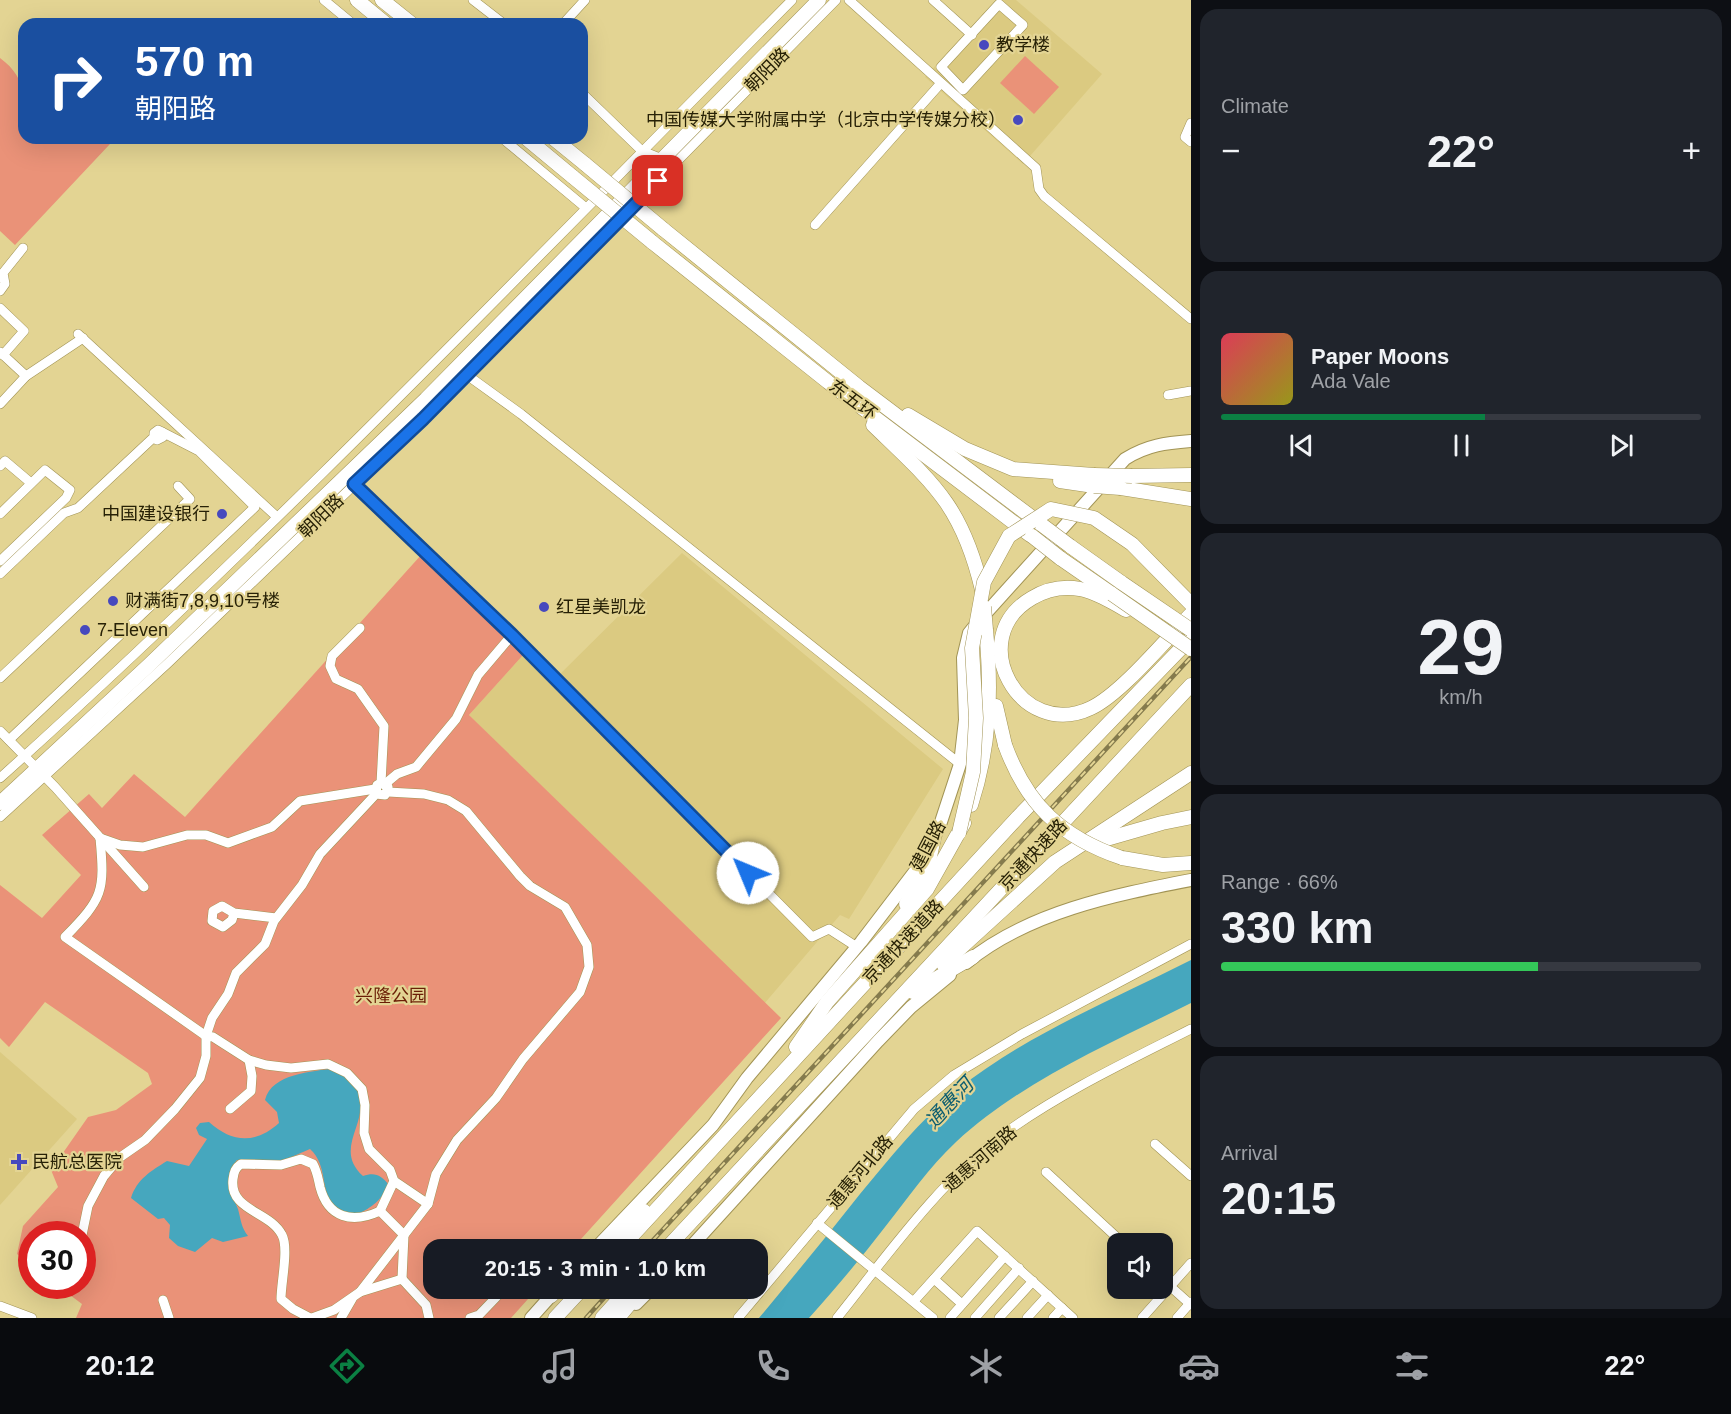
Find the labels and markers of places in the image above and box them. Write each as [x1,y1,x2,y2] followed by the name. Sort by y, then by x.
[996,35,1050,55] place label: 教学楼
[977,38,991,52] marker: 教学楼
[646,110,1006,130] place label: 中国传媒大学附属中学（北京中学传媒分校）
[1011,113,1025,127] marker: 中国传媒大学附属中学（北京中学传媒分校）
[632,155,683,206] pin
[102,504,210,524] place label: 中国建设银行
[215,507,229,521] marker: 中国建设银行
[125,591,280,611] place label: 财满街7,8,9,10号楼
[106,594,120,608] marker: 财满街7,8,9,10号楼
[556,597,646,617] place label: 红星美凯龙
[537,600,551,614] marker: 红星美凯龙
[97,620,168,640] place label: 7-Eleven
[78,623,92,637] marker: 7-Eleven
[32,1152,122,1172] place label: 民航总医院
[10,1153,28,1171] marker: 民航总医院

